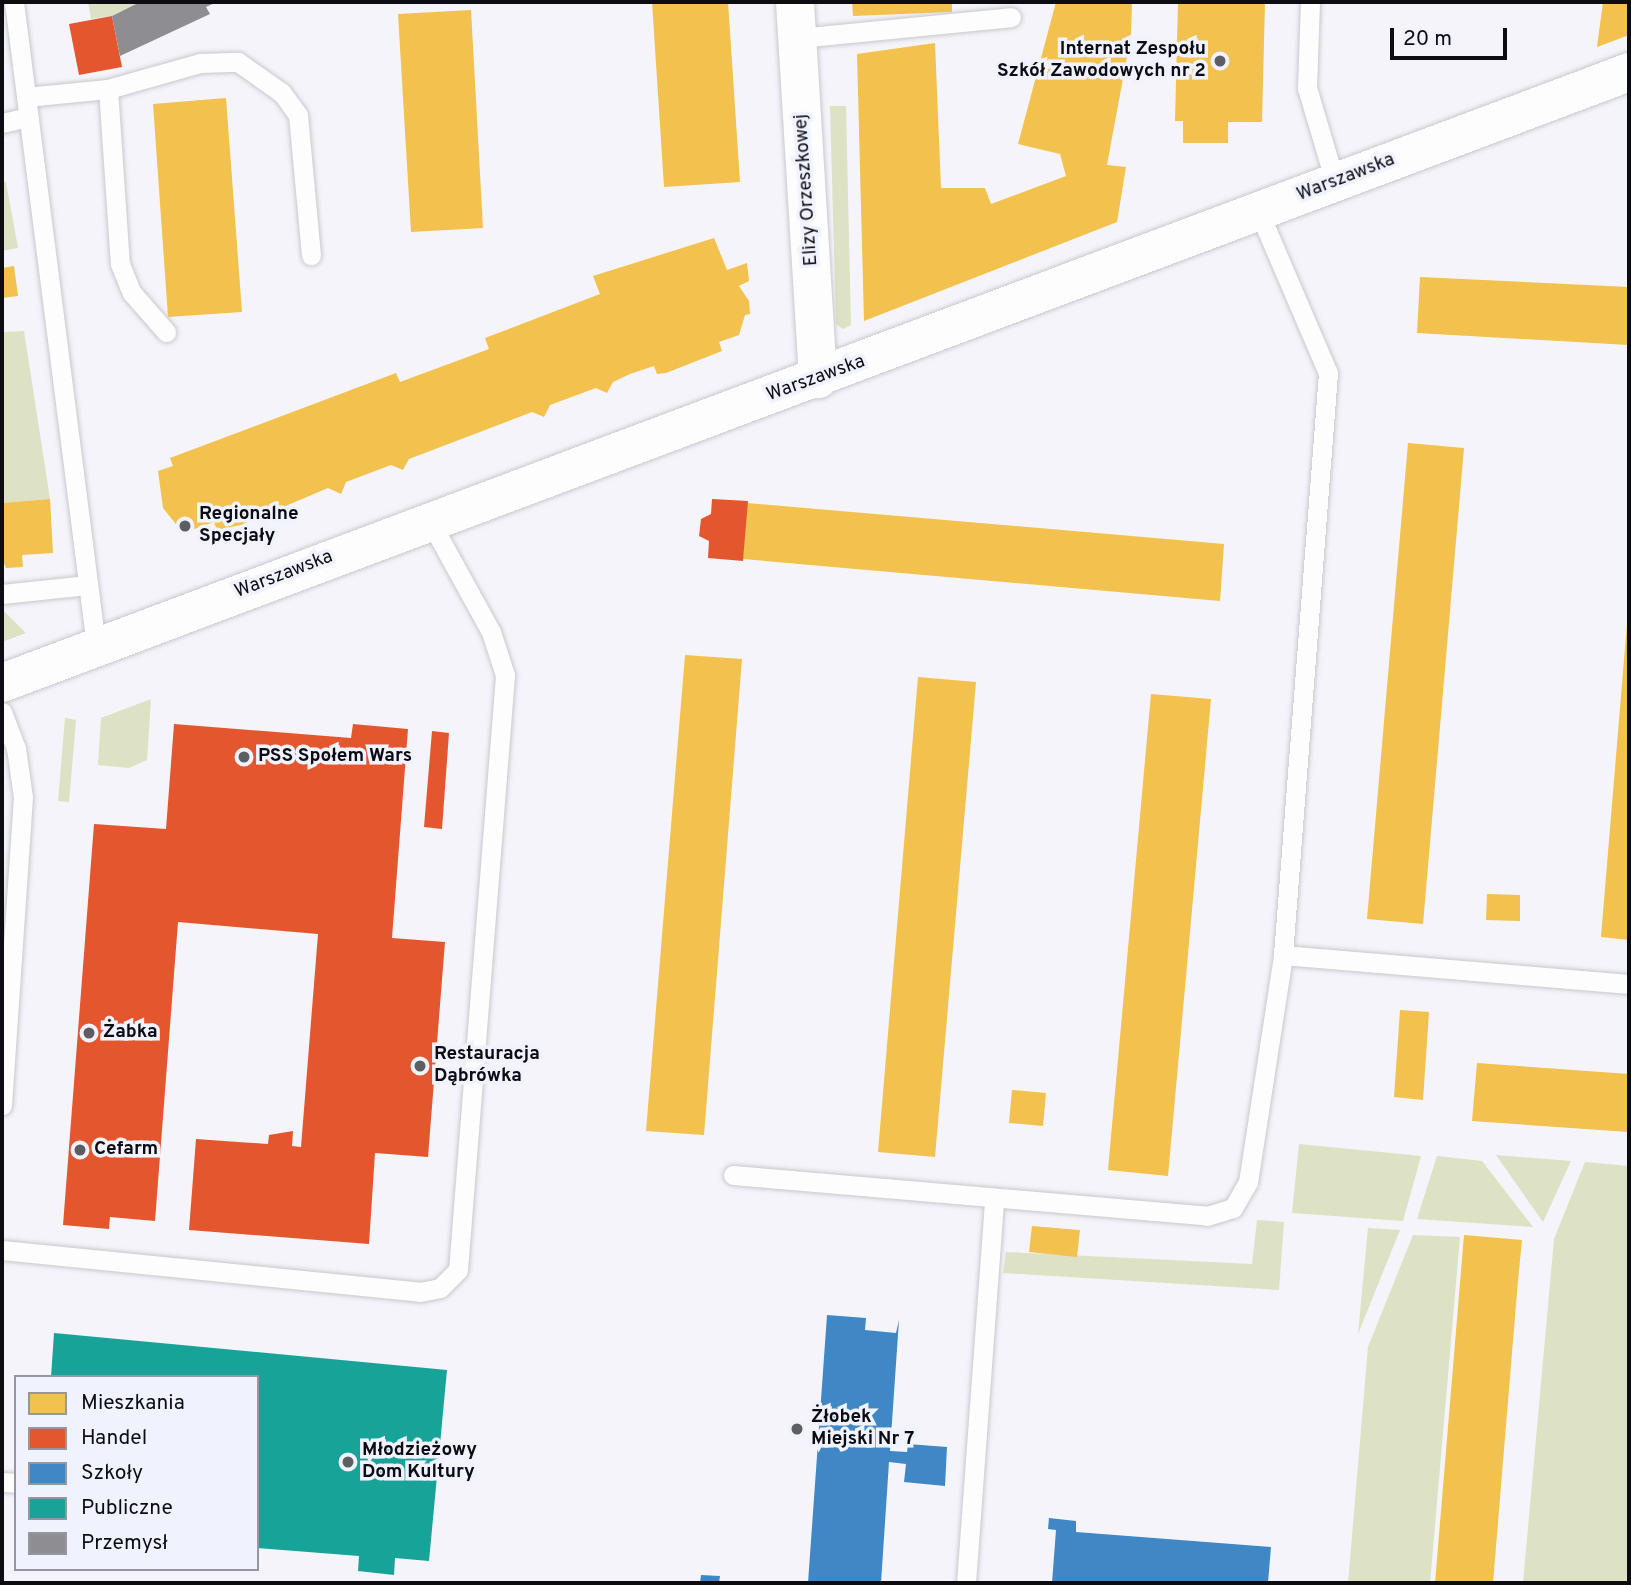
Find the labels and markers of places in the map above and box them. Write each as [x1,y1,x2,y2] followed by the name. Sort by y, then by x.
[997,39,1206,83] place label: Internat Zespołu Szkół Zawodowych nr 2
[1212,53,1228,69] marker: Internat Zespołu Szkół Zawodowych nr 2
[199,504,299,548] place label: Regionalne Specjały
[177,518,193,534] marker: Regionalne Specjały
[258,746,412,768] place label: PSS Społem Wars
[236,749,252,765] marker: PSS Społem Wars
[103,1022,158,1044] place label: Żabka
[81,1025,97,1041] marker: Żabka
[434,1044,540,1088] place label: Restauracja Dąbrówka
[412,1058,428,1074] marker: Restauracja Dąbrówka
[94,1139,158,1161] place label: Cefarm
[72,1142,88,1158] marker: Cefarm
[811,1407,914,1451] place label: Żłobek Miejski Nr 7
[789,1421,805,1437] marker: Żłobek Miejski Nr 7
[362,1440,477,1484] place label: Młodzieżowy Dom Kultury
[340,1454,356,1470] marker: Młodzieżowy Dom Kultury

